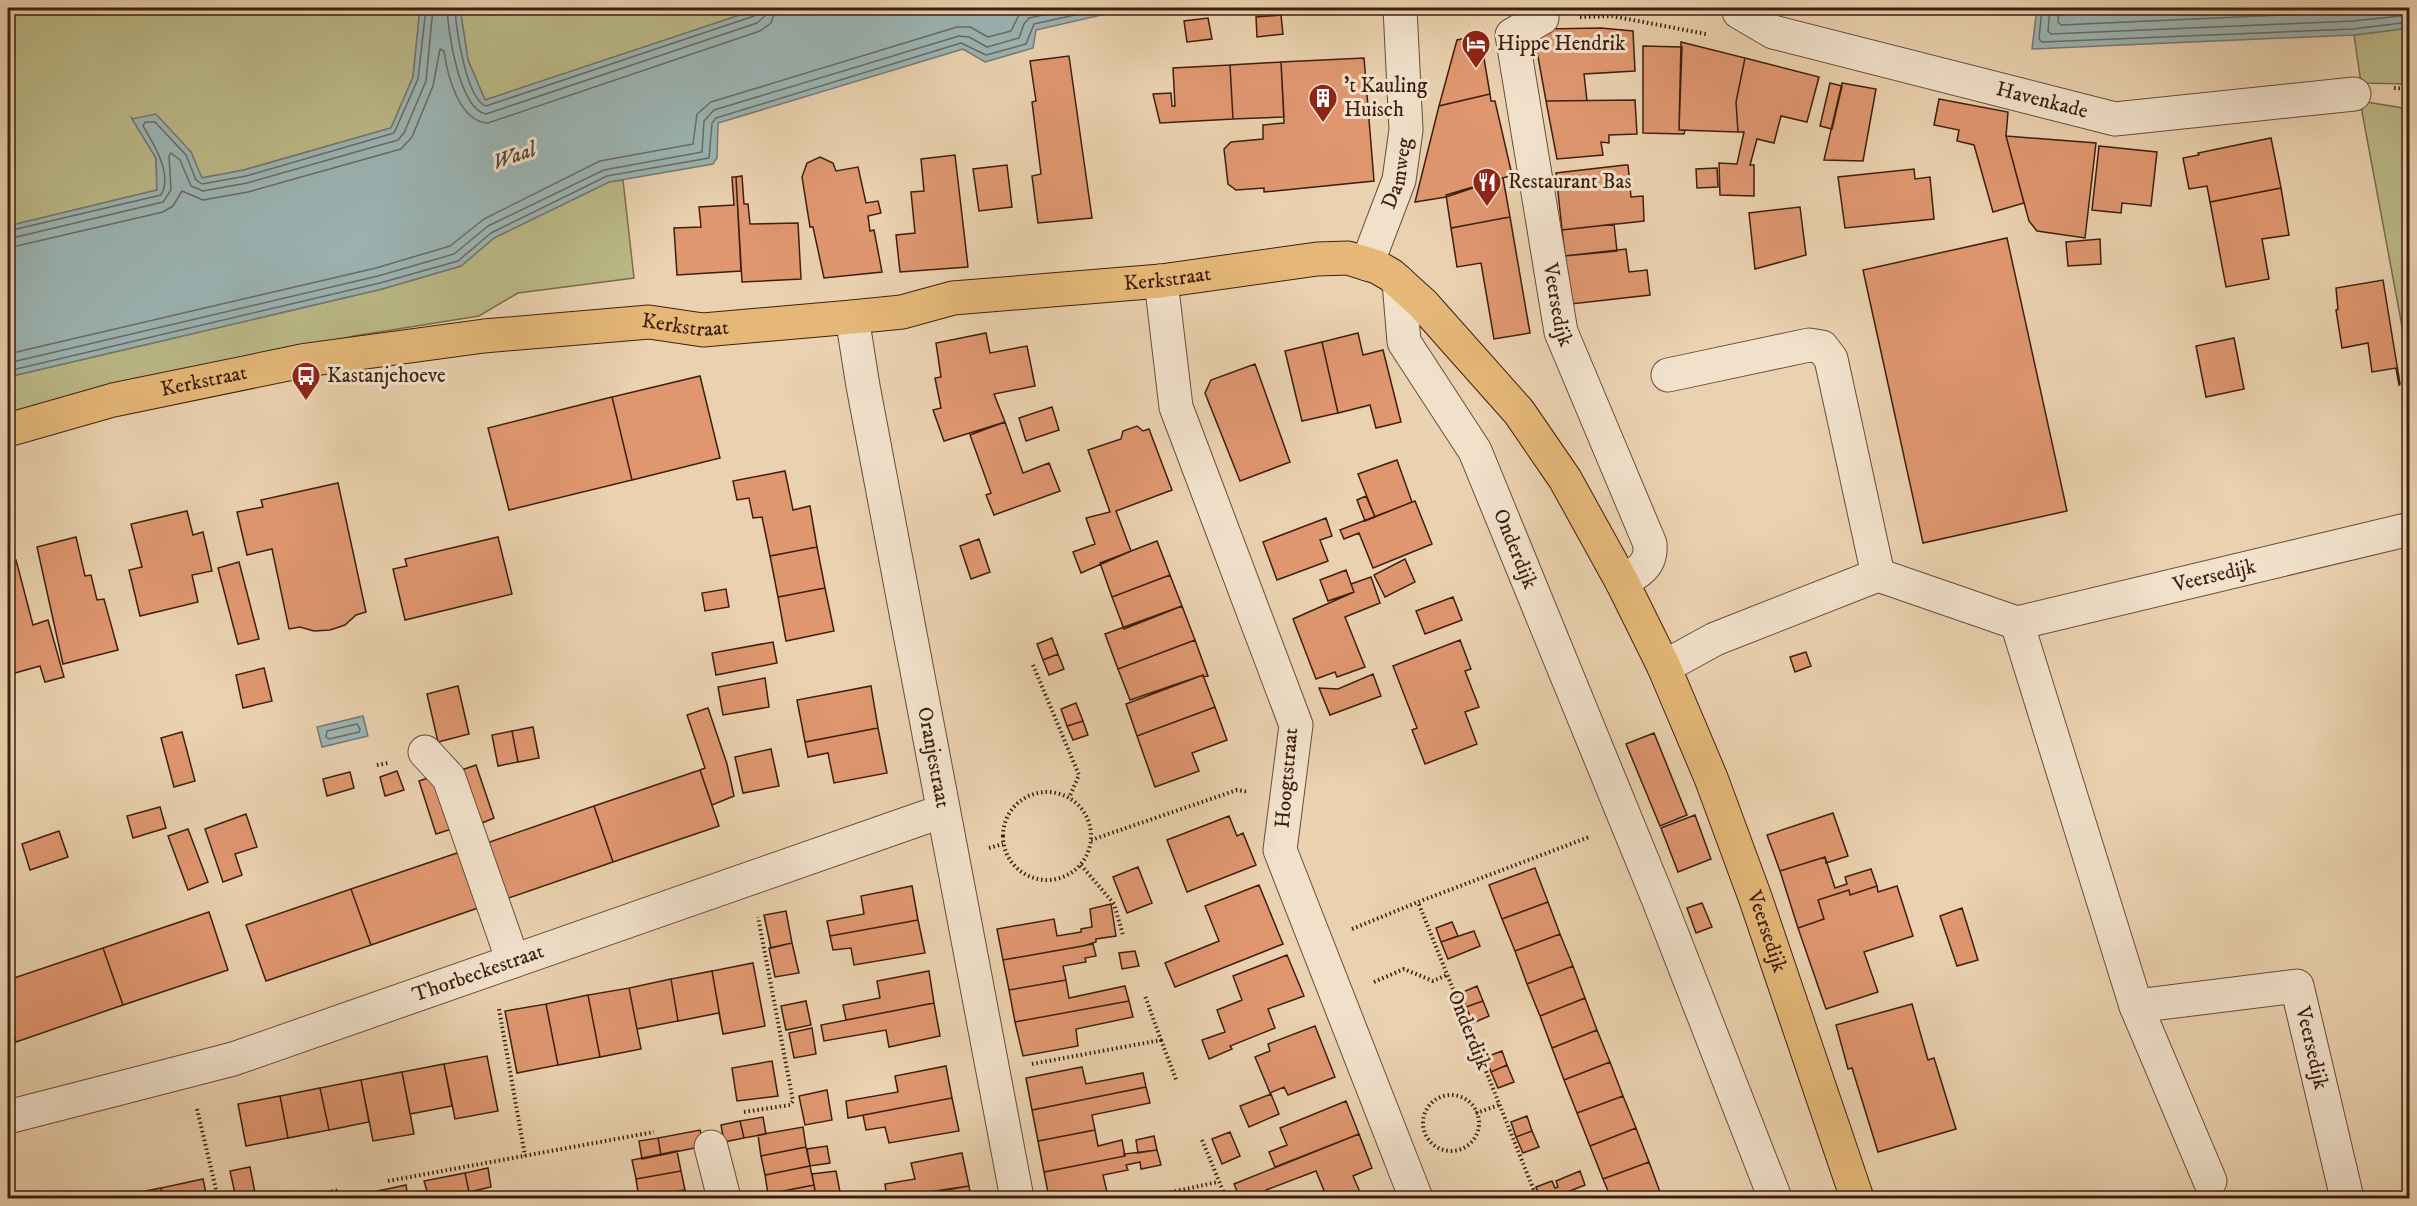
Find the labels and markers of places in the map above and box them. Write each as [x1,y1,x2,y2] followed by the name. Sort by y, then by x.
[1460,28,1492,70] hotel icon: Hippe Hendrik
[1497,31,1626,57] place label: Hippe Hendrik
[1344,73,1428,123] place label: 't Kauling Huisch
[1307,82,1339,124] building icon: 't Kauling Huisch
[1471,166,1503,208] restaurant icon: Restaurant Bas
[1508,169,1631,195] place label: Restaurant Bas
[290,360,322,402] bus stop icon: Kastanjehoeve
[327,363,446,389] place label: Kastanjehoeve

